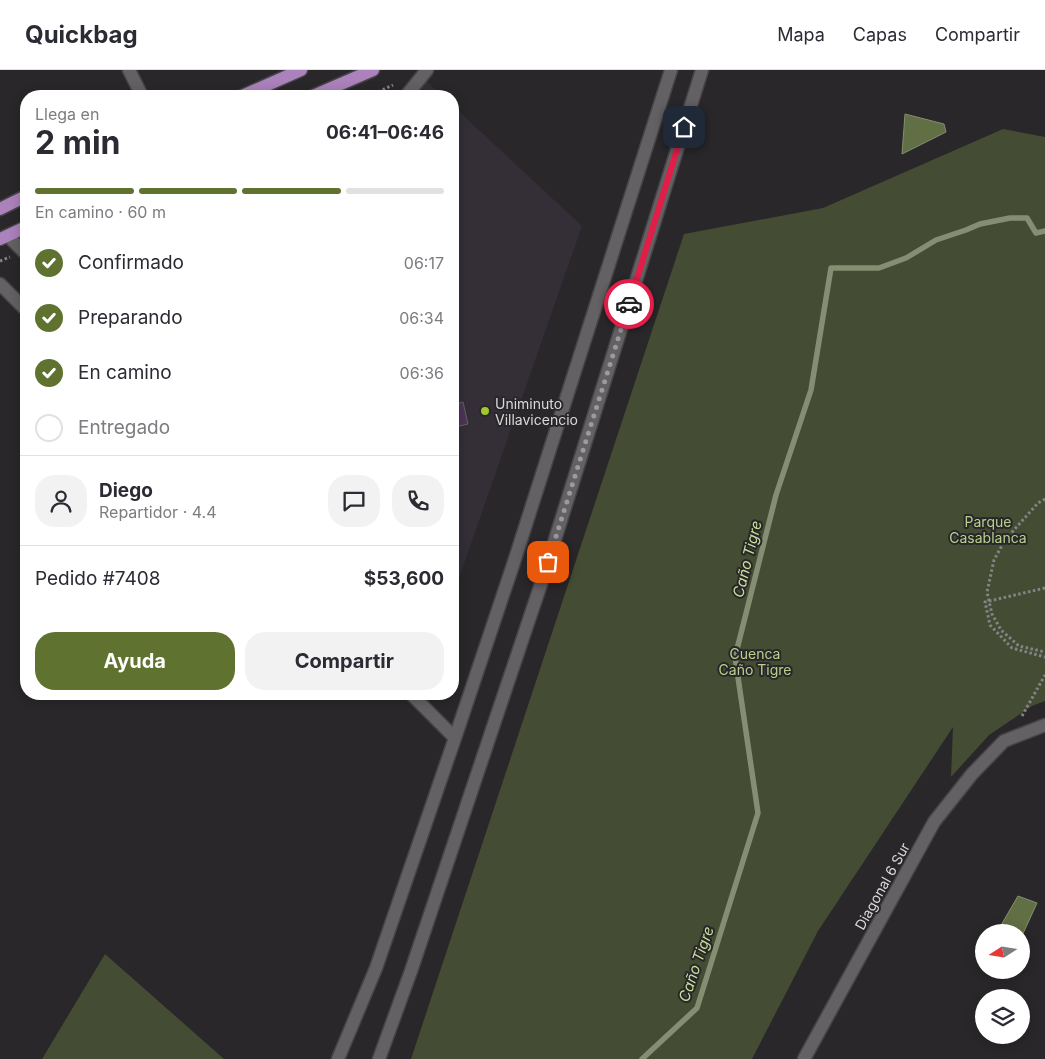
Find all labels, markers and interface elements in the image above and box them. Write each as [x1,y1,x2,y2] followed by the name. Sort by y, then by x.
[25,20,138,49] text: Quickbag
[777,24,825,45] text: Mapa
[853,24,907,45] text: Capas
[935,24,1020,45] text: Compartir
[35,104,99,124] text: Llega en
[663,106,705,148] pin
[670,113,698,141] icon: home
[326,121,444,144] text: 06:41–06:46
[35,123,121,162] text: 2 min
[35,202,166,222] text: En camino · 60 m
[35,249,63,277] icon: check
[78,251,184,274] text: Confirmado
[404,253,444,273] text: 06:17
[604,279,654,329] courier
[615,290,643,318] icon: car
[35,304,63,332] icon: check
[78,306,183,329] text: Preparando
[399,308,444,328] text: 06:34
[35,359,63,387] icon: check
[78,361,172,384] text: En camino
[400,363,444,383] text: 06:36
[495,395,578,428] place label: Uniminuto Villavicencio
[479,405,491,417] marker: Uniminuto Villavicencio
[78,416,170,439] text: Entregado
[35,475,87,527] button: person
[328,475,380,527] button: chat
[392,475,444,527] button: phone
[99,479,153,502] text: Diego
[99,502,216,522] text: Repartidor · 4.4
[949,513,1027,546] park label: Parque Casablanca
[728,518,766,600] water label: Caño Tigre
[527,541,569,583] pin
[534,548,562,576] icon: bag
[35,567,160,590] text: Pedido #7408
[364,567,444,590] text: $53,600
[35,632,235,690] button: Ayuda
[245,632,444,690] button: Compartir
[719,645,791,678] park label: Cuenca Caño Tigre
[851,839,913,933] street label: Diagonal 6 Sur
[674,924,718,1004] water label: Caño Tigre
[975,924,1030,979] north arrow
[975,924,1030,1044] map controls
[975,989,1030,1044] button: layers

